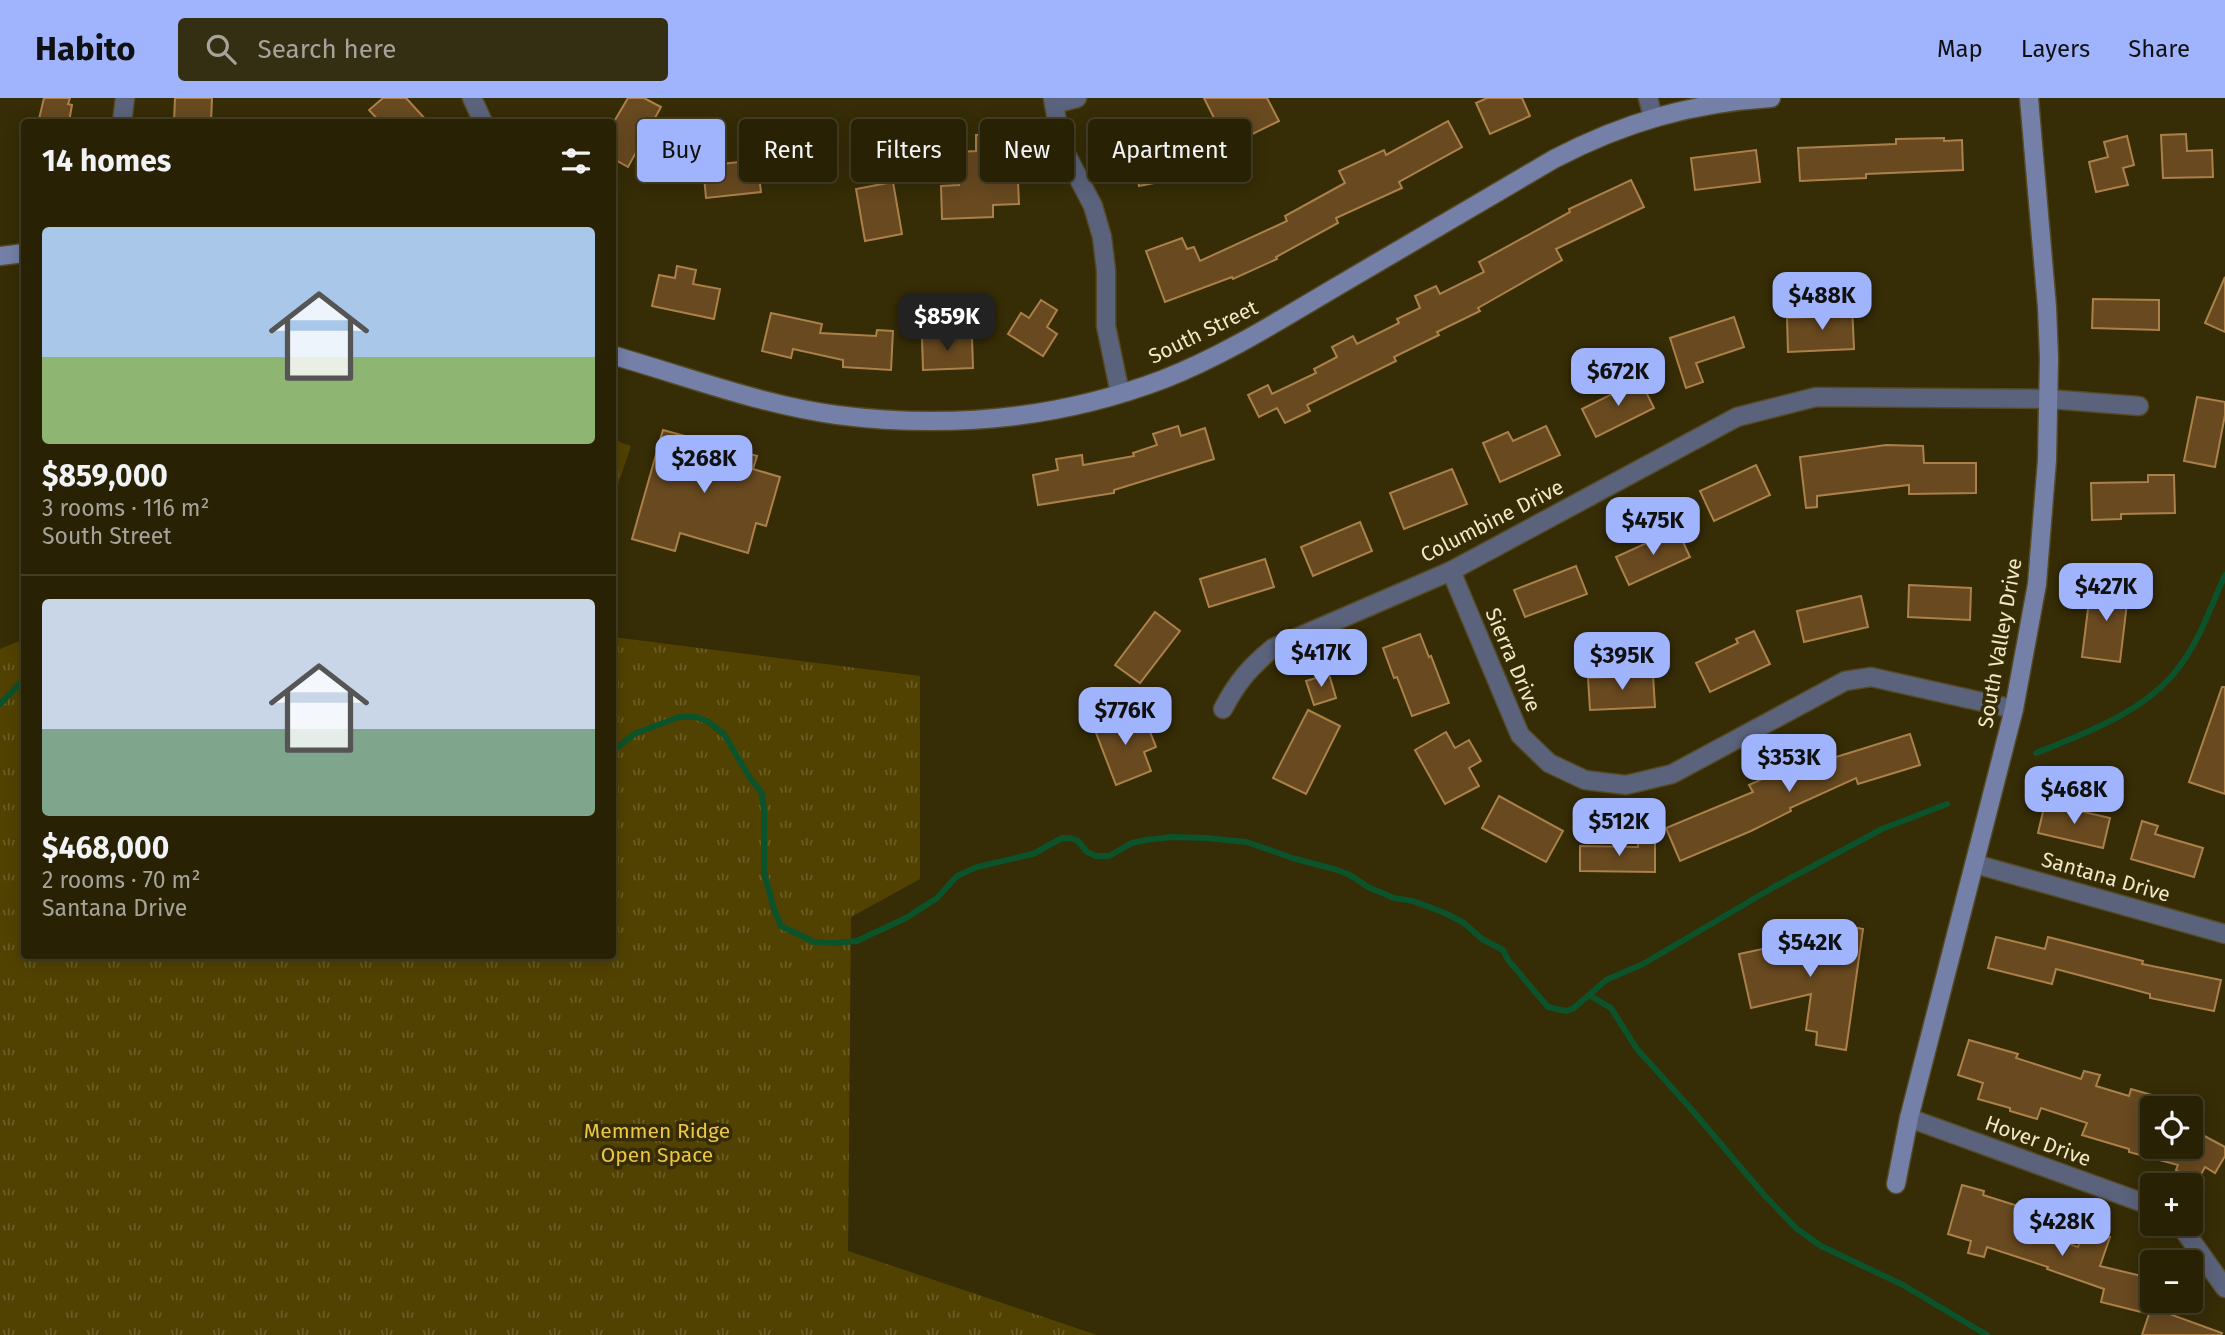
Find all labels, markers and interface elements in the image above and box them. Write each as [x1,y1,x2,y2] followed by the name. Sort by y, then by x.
[178,18,668,81] search box
[35,29,136,69] text: Habito
[202,30,240,68] icon: search
[258,34,396,65] text: Search here
[1937,35,1983,63] text: Map
[2021,35,2090,63] text: Layers
[2128,35,2190,63] text: Share
[637,119,725,182] chip: Buy
[739,119,837,182] chip: Rent
[851,119,966,182] chip: Filters
[980,119,1074,182] chip: New
[1088,119,1251,182] chip: Apartment
[557,142,595,180] icon: filters
[42,143,171,179] text: 14 homes
[1773,272,1871,332] pin: $488K
[256,273,382,399] icon: home
[1789,281,1855,309] text: $488K
[898,294,996,353] pin: $859K
[1144,294,1262,370] street label: South Street
[914,302,980,330] text: $859K
[1569,348,1667,408] pin: $672K
[1587,357,1649,385] text: $672K
[655,436,753,495] pin: $268K
[671,444,737,472] text: $268K
[42,458,168,494] text: $859,000
[1416,474,1568,568] street label: Columbine Drive
[42,494,210,522] text: 3 rooms · 116 m²
[1604,498,1702,557] pin: $475K
[1622,506,1684,534] text: $475K
[42,522,172,550] text: South Street
[1972,556,2028,730] street label: South Valley Drive
[2057,564,2155,623] pin: $427K
[2075,572,2137,600] text: $427K
[1479,604,1547,716] street label: Sierra Drive
[1272,630,1370,689] pin: $417K
[1573,632,1671,692] pin: $395K
[1291,638,1351,666] text: $417K
[1590,641,1654,669] text: $395K
[256,645,382,771] icon: home
[1076,688,1174,747] pin: $776K
[1095,696,1155,724] text: $776K
[1740,734,1838,794] pin: $353K
[1757,743,1821,771] text: $353K
[2025,766,2123,826] pin: $468K
[2041,775,2107,803] text: $468K
[1570,798,1668,858] pin: $512K
[1589,807,1649,835] text: $512K
[42,830,169,866] text: $468,000
[2039,846,2173,908] street label: Santana Drive
[42,866,200,894] text: 2 rooms · 70 m²
[42,894,187,922] text: Santana Drive
[1761,920,1859,979] pin: $542K
[1778,928,1842,956] text: $542K
[2140,1096,2203,1313] map controls
[2140,1096,2203,1159] button: locate
[1981,1110,2095,1172] street label: Hover Drive
[584,1118,730,1168] park label: Memmen Ridge Open Space
[2140,1173,2203,1236] button: +
[2013,1198,2111,1258] pin: $428K
[2030,1207,2094,1235] text: $428K
[2140,1250,2203,1313] button: −

